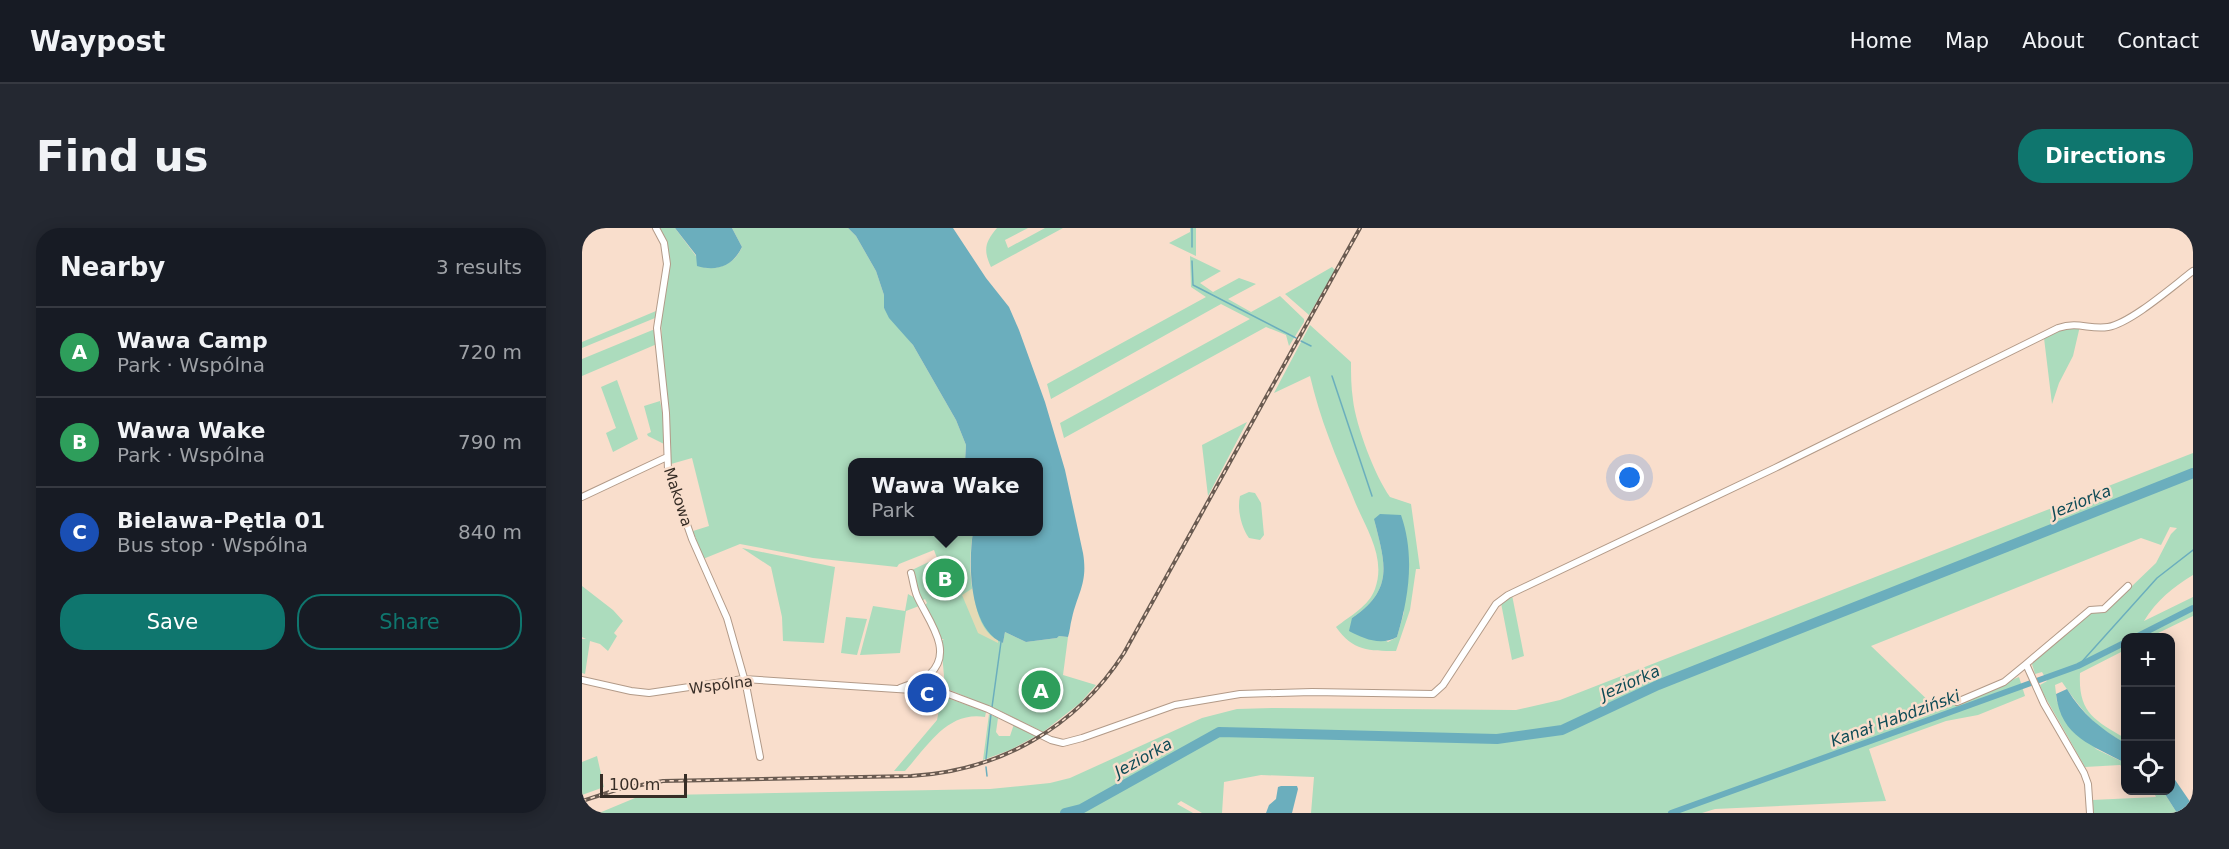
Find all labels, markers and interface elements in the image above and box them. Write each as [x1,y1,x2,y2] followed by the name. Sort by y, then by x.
[30,25,166,58] text: Waypost
[1850,29,1912,53] text: Home
[1945,29,1989,53] text: Map
[2022,29,2084,53] text: About
[2117,29,2199,53] text: Contact
[2018,129,2193,183] button: Directions
[36,132,209,181] text: Find us
[60,252,165,282] text: Nearby
[436,255,522,279] text: 3 results
[117,328,268,353] text: Wawa Camp
[72,340,87,364] text: A
[458,340,522,364] text: 720 m
[117,353,265,377] text: Park · Wspólna
[117,418,265,443] text: Wawa Wake
[72,430,87,454] text: B
[458,430,522,454] text: 790 m
[117,443,265,467] text: Park · Wspólna
[848,458,1043,536] popup
[1615,463,1644,492] your location
[660,465,696,529] street label: Makowa
[871,473,1020,498] text: Wawa Wake
[2046,481,2114,523] water label: Jeziorka
[871,498,915,522] text: Park
[117,508,325,533] text: Bielawa-Pętla 01
[72,520,87,544] text: C
[458,520,522,544] text: 840 m
[117,533,308,557] text: Bus stop · Wspólna
[926,556,964,600] pin: B
[60,594,285,650] button: Save
[297,594,522,650] button: Share
[2121,633,2175,795] map controls
[2121,633,2175,687] button: +
[1595,661,1663,705] water label: Jeziorka
[1022,668,1060,712] pin: A
[908,670,946,716] pin: C
[688,672,754,698] street label: Wspólna
[1828,686,1963,751] water label: Kanał Habdziński
[2121,687,2175,741] button: −
[1109,734,1175,782] water label: Jeziorka
[2121,741,2175,795] button: locate
[600,771,687,798] scale bar
[609,775,660,794] text: 100 m

